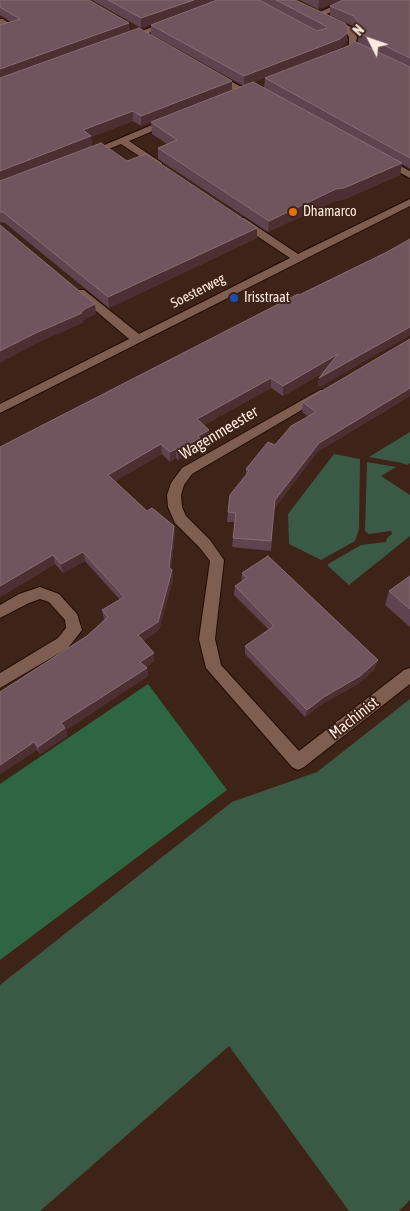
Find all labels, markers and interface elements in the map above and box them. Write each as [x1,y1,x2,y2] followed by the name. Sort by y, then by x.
[345,15,395,65] north arrow
[350,22,367,39] text: N
[303,204,357,220] place label: Dhamarco
[287,206,299,218] marker: Dhamarco
[168,270,228,312] street label: Soesterweg
[244,290,290,306] place label: Irisstraat
[228,292,240,304] marker: Irisstraat
[176,402,262,464] street label: Wagenmeester
[326,693,382,743] street label: Machinist

